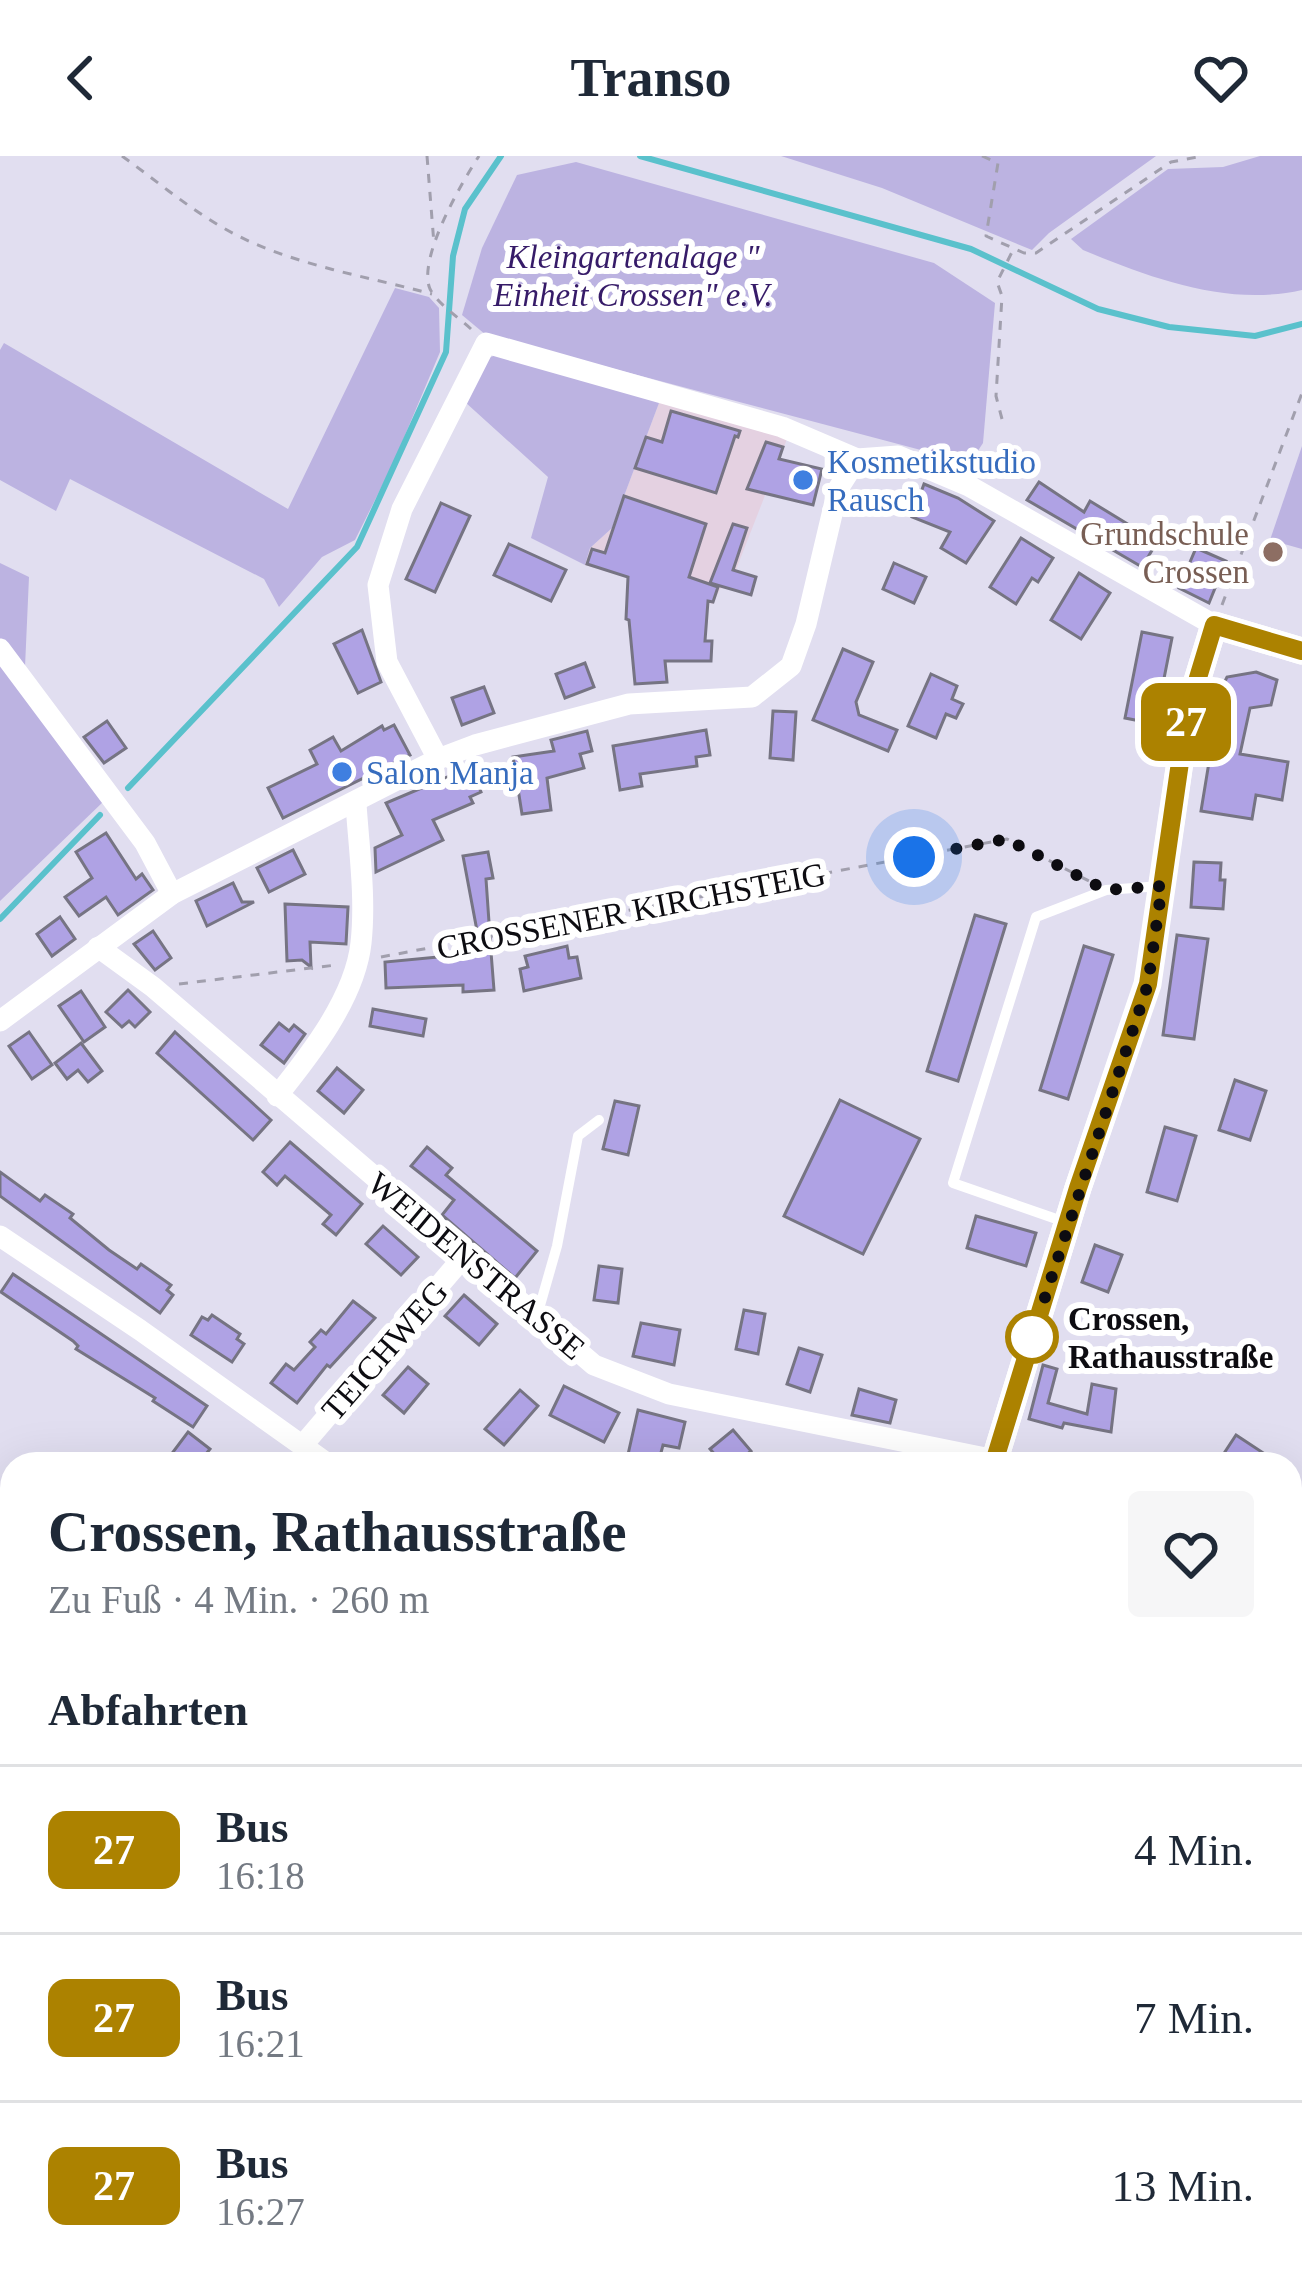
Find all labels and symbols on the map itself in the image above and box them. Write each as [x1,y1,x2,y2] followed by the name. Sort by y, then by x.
[492,239,773,313] park label: Kleingartenalage " Einheit Crossen" e.V.
[827,444,1036,518] place label: Kosmetikstudio Rausch
[790,467,816,493] marker: Kosmetikstudio Rausch
[1080,516,1249,590] place label: Grundschule Crossen
[1260,539,1286,565] marker: Grundschule Crossen
[1132,683,1240,761] line badge: 27
[366,755,534,791] place label: Salon Manja
[329,759,355,785] marker: Salon Manja
[884,827,944,887] your location
[434,856,829,966] street label: CROSSENER KIRCHSTEIG
[361,1165,592,1367] street label: WEIDENSTRASSE
[315,1274,455,1427] street label: TEICHWEG
[1068,1301,1273,1375] place label: Crossen, Rathausstraße
[1007,1312,1057,1362] marker: Crossen, Rathausstraße

